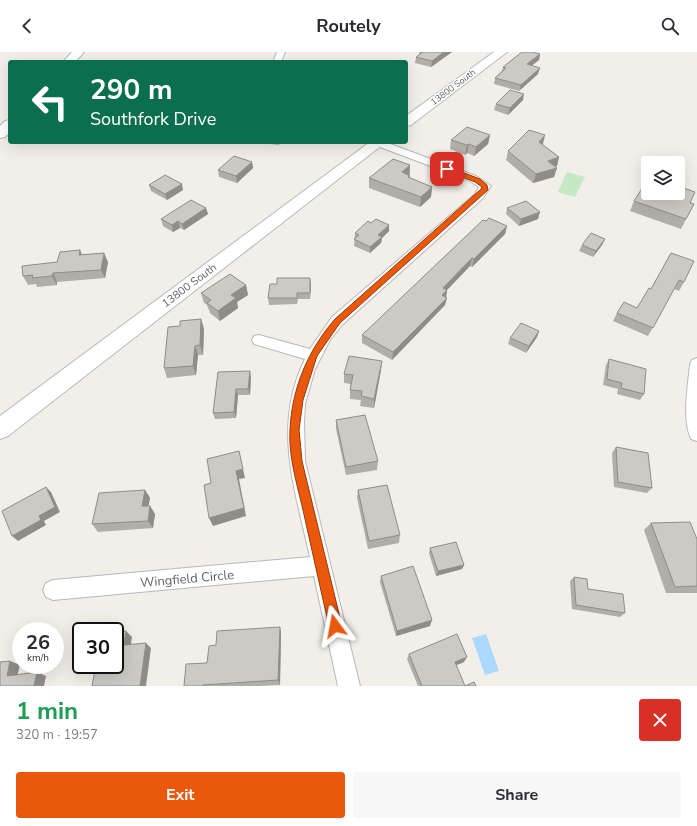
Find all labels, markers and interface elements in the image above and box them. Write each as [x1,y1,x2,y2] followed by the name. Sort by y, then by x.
[316,14,381,38] text: Routely
[16,15,38,37] icon: back
[659,15,681,37] icon: search
[428,66,478,108] street label: 13800 South
[90,71,173,109] text: 290 m
[24,76,76,128] icon: left
[90,107,216,131] text: Southfork Drive
[430,152,464,186] pin
[641,156,685,200] map controls
[641,156,685,200] button: layers
[436,158,458,180] icon: arrive
[159,260,220,311] street label: 13800 South
[139,566,235,592] street label: Wingfield Circle
[314,605,356,647] position arrow
[72,622,124,674] speed limit sign: 30
[26,629,50,656] text: 26
[27,651,49,665] text: km/h
[16,695,78,727] text: 1 min
[639,699,681,741] button: close
[16,726,98,744] text: 320 m · 19:57
[16,772,345,818] button: Exit
[353,772,681,818] button: Share

